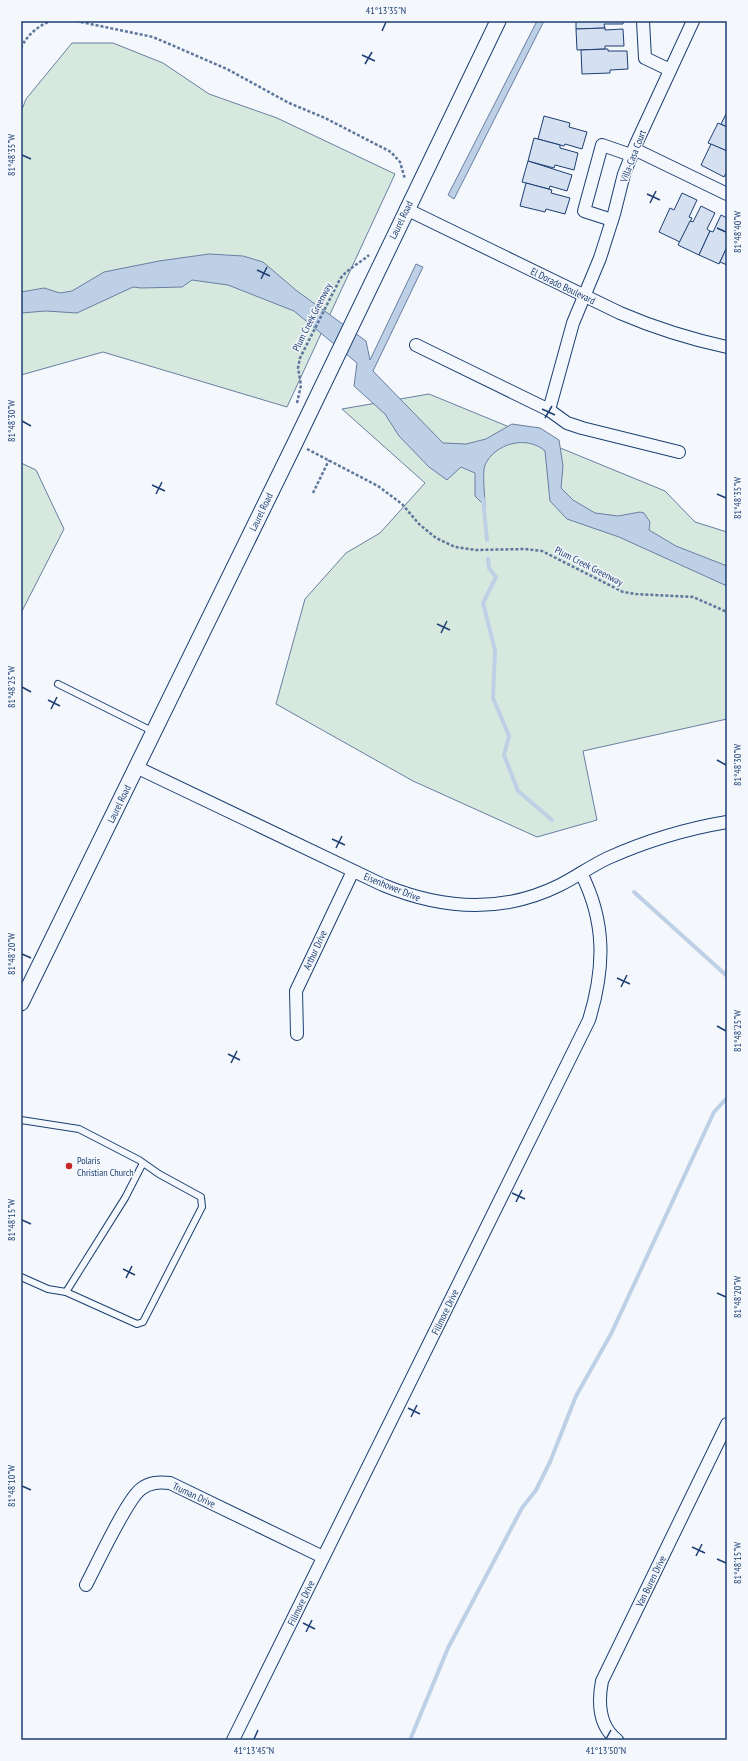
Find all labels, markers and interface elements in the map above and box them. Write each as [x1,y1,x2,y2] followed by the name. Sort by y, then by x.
[366,4,406,17] text: 41°13'35"N
[617,128,649,185] street label: Villa-Casa Court
[5,134,18,176] text: 81°48'35"W
[386,199,416,241] street label: Laurel Road
[731,211,744,253] text: 81°48'40"W
[528,265,598,307] street label: El Dorado Boulevard
[289,281,335,353] street label: Plum Creek Greenway
[5,400,18,442] text: 81°48'30"W
[731,477,744,519] text: 81°48'35"W
[246,491,276,533] street label: Laurel Road
[553,543,625,589] street label: Plum Creek Greenway
[5,666,18,708] text: 81°48'25"W
[731,744,744,786] text: 81°48'30"W
[104,783,134,825] street label: Laurel Road
[362,870,422,904] street label: Eisenhower Drive
[300,928,330,972] street label: Arthur Drive
[5,933,18,975] text: 81°48'20"W
[731,1010,744,1052] text: 81°48'25"W
[77,1154,134,1179] place label: Polaris Christian Church
[64,1161,74,1171] marker: Polaris Christian Church
[5,1199,18,1241] text: 81°48'15"W
[731,1276,744,1318] text: 81°48'20"W
[428,1287,462,1337] street label: Fillmore Drive
[5,1465,18,1507] text: 81°48'10"W
[170,1479,218,1511] street label: Truman Drive
[731,1542,744,1584] text: 81°48'15"W
[633,1553,669,1610] street label: Van Buren Drive
[284,1578,318,1628] street label: Fillmore Drive
[234,1744,274,1757] text: 41°13'45"N
[586,1744,626,1757] text: 41°13'50"N

